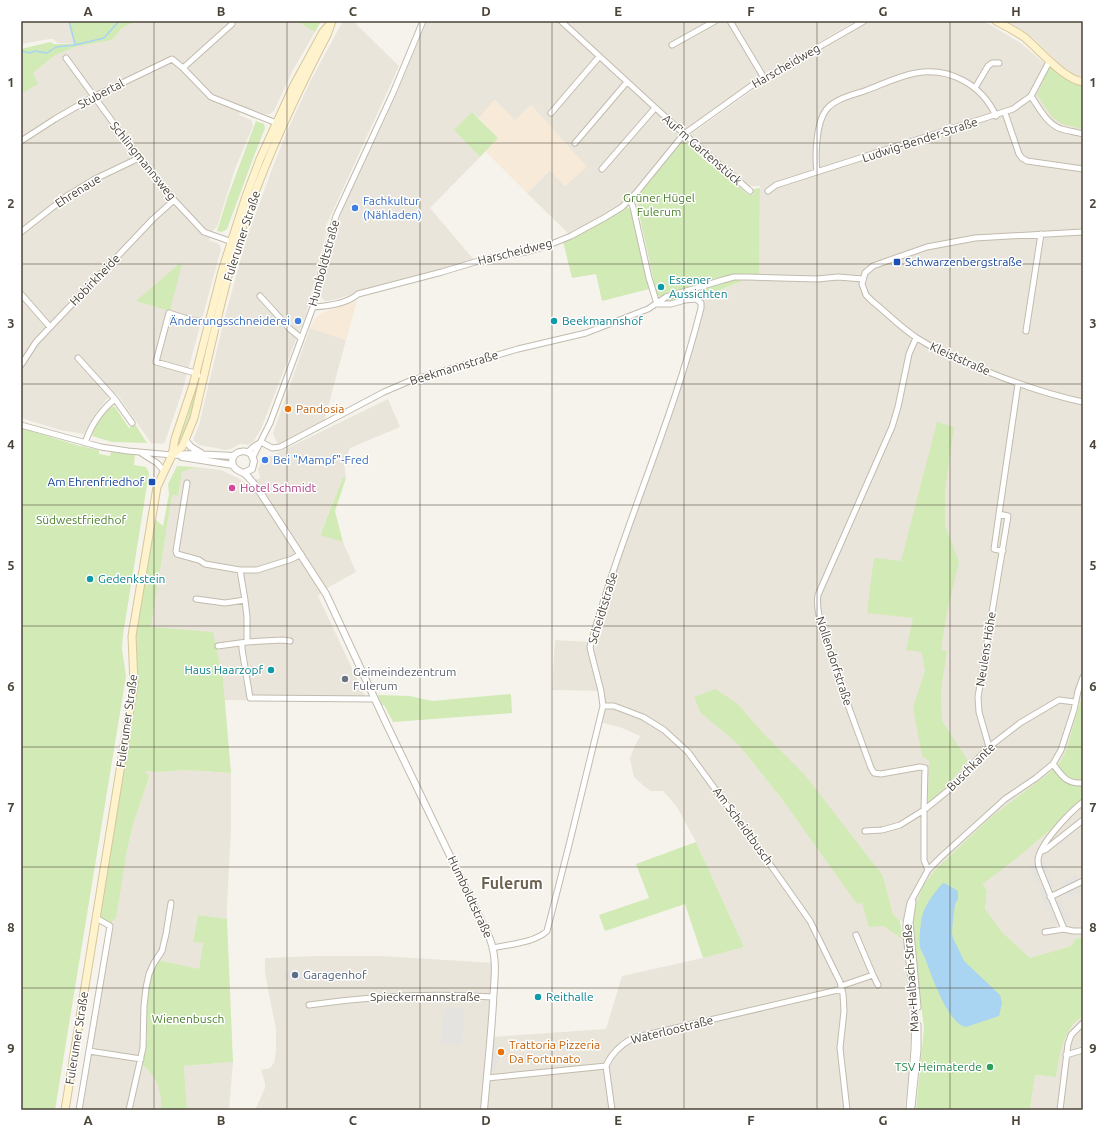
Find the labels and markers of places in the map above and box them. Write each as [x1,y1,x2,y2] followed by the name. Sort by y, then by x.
[363,194,422,222] place label: Fachkultur (Nähladen)
[350,203,360,213] marker: Fachkultur (Nähladen)
[905,255,1022,268] place label: Schwarzenbergstraße
[892,257,902,267] marker: Schwarzenbergstraße
[669,273,728,300] place label: Essener Aussichten
[656,282,666,292] marker: Essener Aussichten
[170,314,290,327] place label: Änderungsschneiderei
[562,314,643,327] place label: Beekmannshof
[293,316,303,326] marker: Änderungsschneiderei
[549,316,559,326] marker: Beekmannshof
[296,402,344,415] place label: Pandosia
[283,404,293,414] marker: Pandosia
[273,453,369,466] place label: Bei "Mampf"-Fred
[260,455,270,465] marker: Bei "Mampf"-Fred
[47,475,144,488] place label: Am Ehrenfriedhof
[147,477,157,487] marker: Am Ehrenfriedhof
[240,481,317,494] place label: Hotel Schmidt
[227,483,237,493] marker: Hotel Schmidt
[98,572,165,585] place label: Gedenkstein
[85,574,95,584] marker: Gedenkstein
[184,663,263,676] place label: Haus Haarzopf
[266,665,276,675] marker: Haus Haarzopf
[353,665,456,692] place label: Geimeindezentrum Fulerum
[340,674,350,684] marker: Geimeindezentrum Fulerum
[303,968,367,981] place label: Garagenhof
[290,970,300,980] marker: Garagenhof
[546,990,594,1003] place label: Reithalle
[533,992,543,1002] marker: Reithalle
[509,1038,600,1065] place label: Trattoria Pizzeria Da Fortunato
[496,1047,506,1057] marker: Trattoria Pizzeria Da Fortunato
[895,1060,982,1073] place label: TSV Heimaterde
[985,1062,995,1072] marker: TSV Heimaterde

